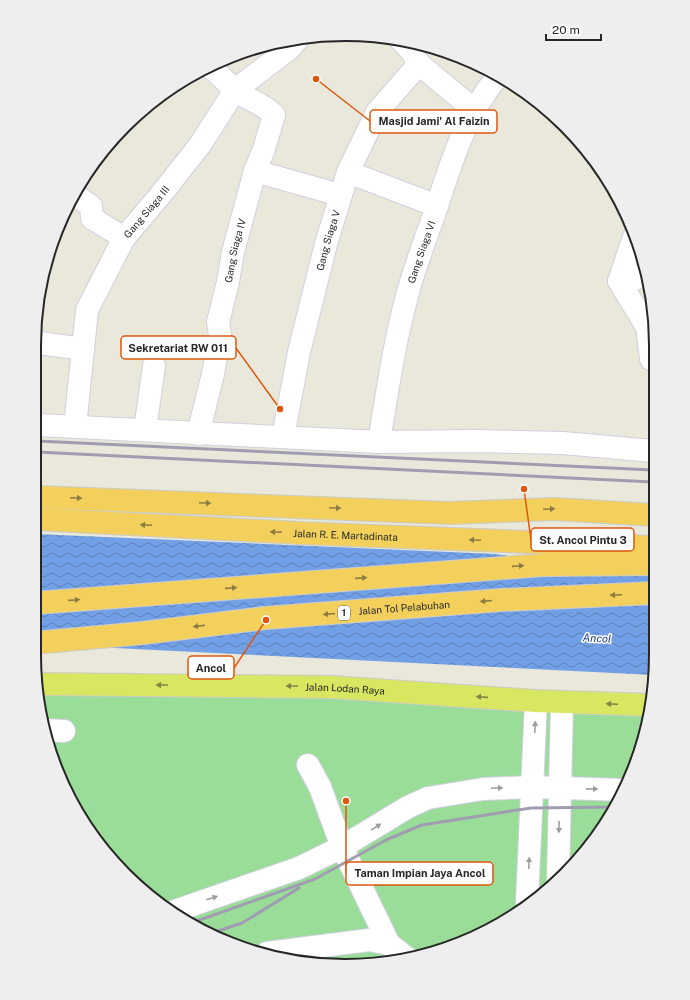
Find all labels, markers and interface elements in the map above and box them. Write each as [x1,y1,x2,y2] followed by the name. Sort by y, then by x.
[546,16,601,42] scale bar
[552,23,580,37] text: 20 m
[370,110,497,133] callout: Masjid Jami' Al Faizin
[379,115,489,127] text: Masjid Jami' Al Faizin
[121,183,172,240] street label: Gang Siaga III
[314,208,342,272] street label: Gang Siaga V
[222,217,248,284] street label: Gang Siaga IV
[405,219,437,285] street label: Gang Siaga VI
[121,336,236,359] callout: Sekretariat RW 011
[128,342,228,354] text: Sekretariat RW 011
[69,495,82,502] one-way arrow
[199,500,211,507] one-way arrow
[329,505,341,512] one-way arrow
[543,506,556,512] one-way arrow
[139,522,152,528] one-way arrow
[293,527,398,543] street label: Jalan R. E. Martadinata
[270,528,282,535] one-way arrow
[531,528,634,551] callout: St. Ancol Pintu 3
[539,534,627,546] text: St. Ancol Pintu 3
[469,536,481,543] one-way arrow
[512,563,525,570] one-way arrow
[355,574,367,581] one-way arrow
[225,584,237,591] one-way arrow
[609,592,622,598] one-way arrow
[68,596,80,603] one-way arrow
[358,598,451,617] street label: Jalan Tol Pelabuhan
[480,598,492,604] one-way arrow
[338,606,350,620] road number: 1
[323,610,335,617] one-way arrow
[193,623,205,629] one-way arrow
[582,631,612,645] water label: Ancol
[188,656,234,679] callout: Ancol
[196,662,227,674] text: Ancol
[305,681,385,697] street label: Jalan Lodan Raya
[155,682,168,688] one-way arrow
[285,683,298,689] one-way arrow
[476,694,488,701] one-way arrow
[605,701,618,707] one-way arrow
[532,720,538,733] one-way arrow
[491,785,503,792] one-way arrow
[586,786,599,792] one-way arrow
[556,821,562,834] one-way arrow
[371,823,381,831] one-way arrow
[525,857,532,869] one-way arrow
[346,862,493,885] callout: Taman Impian Jaya Ancol
[354,867,486,879] text: Taman Impian Jaya Ancol
[207,895,219,901] one-way arrow

